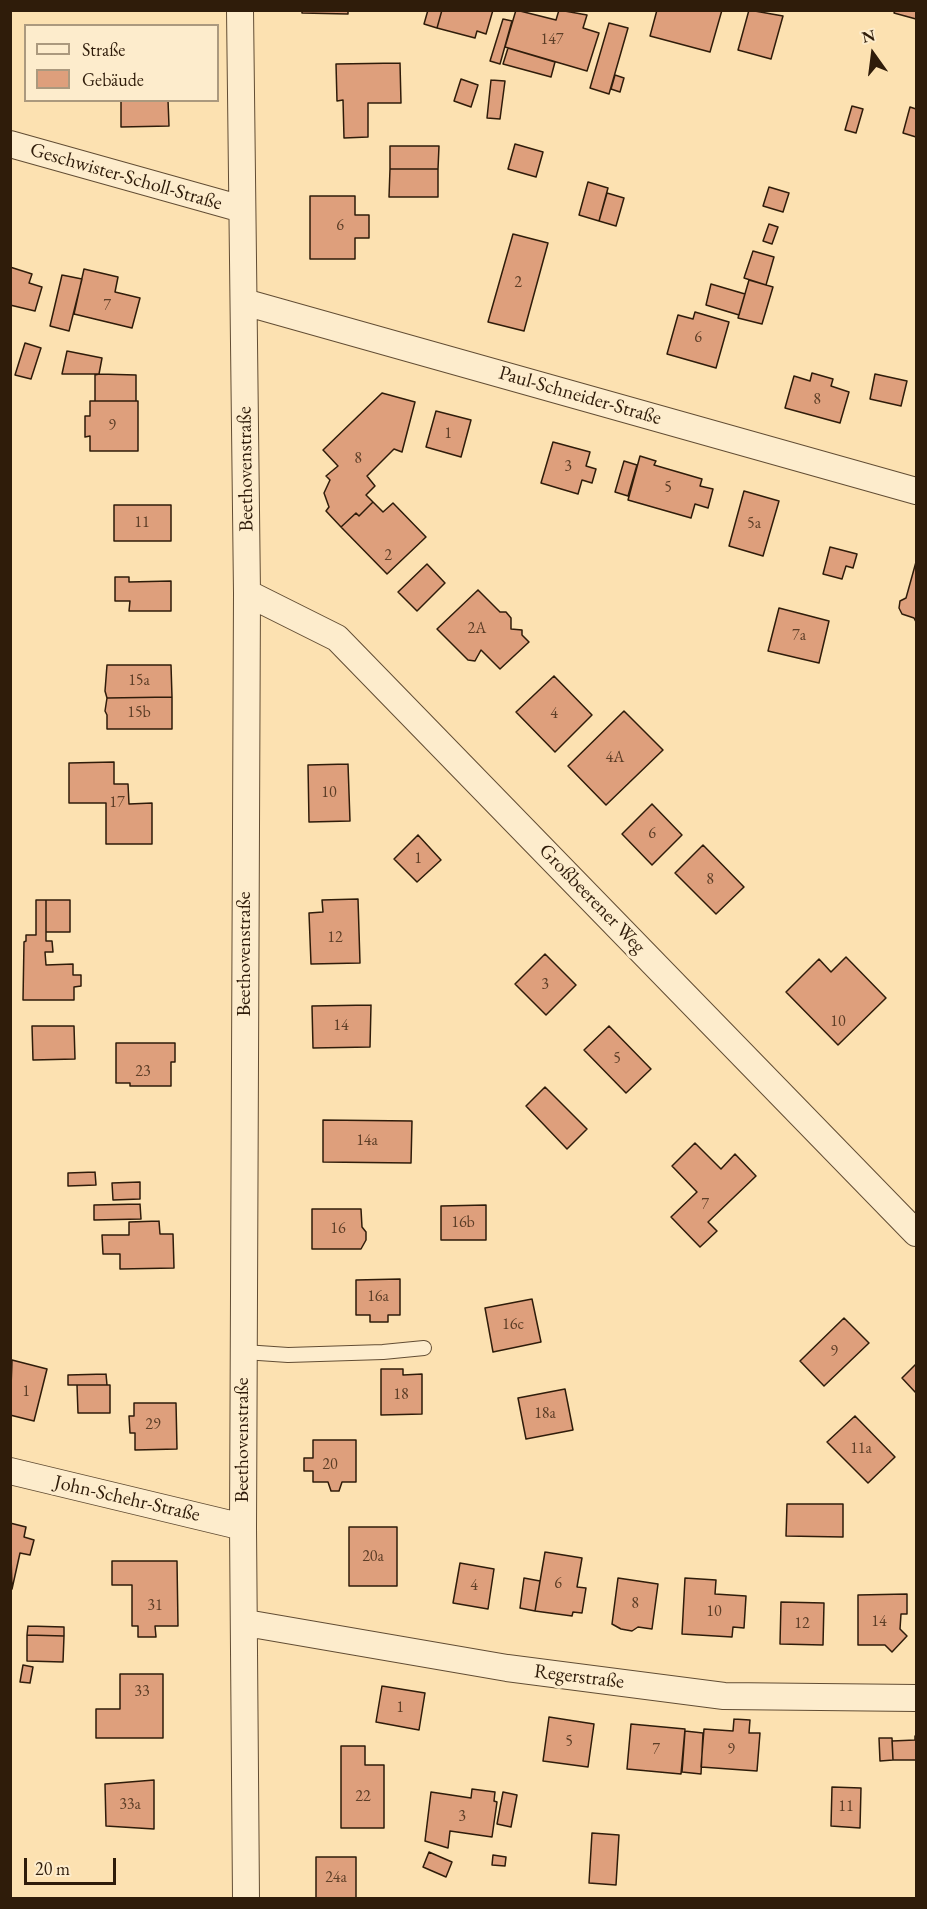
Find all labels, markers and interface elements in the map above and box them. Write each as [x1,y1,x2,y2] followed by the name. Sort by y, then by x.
[24,24,219,102] legend
[843,24,903,84] north arrow
[860,24,877,48] text: N
[540,30,564,50] house number: 147
[82,38,125,61] text: Straße
[82,68,144,91] text: Gebäude
[27,138,225,216] street label: Geschwister-Scholl-Straße
[336,216,344,236] house number: 6
[514,273,522,293] house number: 2
[103,296,111,316] house number: 7
[694,328,702,348] house number: 6
[496,361,664,431] street label: Paul-Schneider-Straße
[813,390,821,410] house number: 8
[233,406,259,532] street label: Beethovenstraße
[108,416,116,436] house number: 9
[444,424,452,444] house number: 1
[354,449,362,469] house number: 8
[564,457,572,477] house number: 3
[664,478,672,498] house number: 5
[134,513,150,533] house number: 11
[747,514,761,534] house number: 5a
[384,546,392,566] house number: 2
[468,619,486,639] house number: 2A
[792,626,806,646] house number: 7a
[128,671,150,691] house number: 15a
[127,703,151,723] house number: 15b
[550,704,558,724] house number: 4
[606,748,624,768] house number: 4A
[321,783,337,803] house number: 10
[109,793,125,813] house number: 17
[648,824,656,844] house number: 6
[534,839,650,959] street label: Großbeerener Weg
[414,849,422,869] house number: 1
[706,870,714,890] house number: 8
[233,891,257,1017] street label: Beethovenstraße
[327,928,343,948] house number: 12
[541,975,549,995] house number: 3
[830,1012,846,1032] house number: 10
[333,1016,349,1036] house number: 14
[613,1049,621,1069] house number: 5
[135,1062,151,1082] house number: 23
[356,1131,378,1151] house number: 14a
[701,1195,709,1215] house number: 7
[451,1213,475,1233] house number: 16b
[330,1219,346,1239] house number: 16
[367,1287,389,1307] house number: 16a
[502,1315,524,1335] house number: 16c
[830,1342,838,1362] house number: 9
[231,1377,255,1503] street label: Beethovenstraße
[22,1382,30,1402] house number: 1
[393,1385,409,1405] house number: 18
[534,1404,556,1424] house number: 18a
[145,1415,161,1435] house number: 29
[850,1439,872,1459] house number: 11a
[322,1455,338,1475] house number: 20
[52,1471,202,1527] street label: John-Schehr-Straße
[362,1547,384,1567] house number: 20a
[554,1574,562,1594] house number: 6
[470,1576,478,1596] house number: 4
[631,1594,639,1614] house number: 8
[147,1596,163,1616] house number: 31
[706,1602,722,1622] house number: 10
[871,1612,887,1632] house number: 14
[794,1614,810,1634] house number: 12
[533,1660,625,1694] street label: Regerstraße
[134,1682,150,1702] house number: 33
[396,1698,404,1718] house number: 1
[565,1732,573,1752] house number: 5
[652,1740,660,1760] house number: 7
[727,1740,735,1760] house number: 9
[355,1787,371,1807] house number: 22
[119,1795,141,1815] house number: 33a
[838,1797,854,1817] house number: 11
[458,1807,466,1827] house number: 3
[27,1846,118,1884] scale bar
[35,1857,70,1880] text: 20 m
[325,1868,347,1888] house number: 24a

